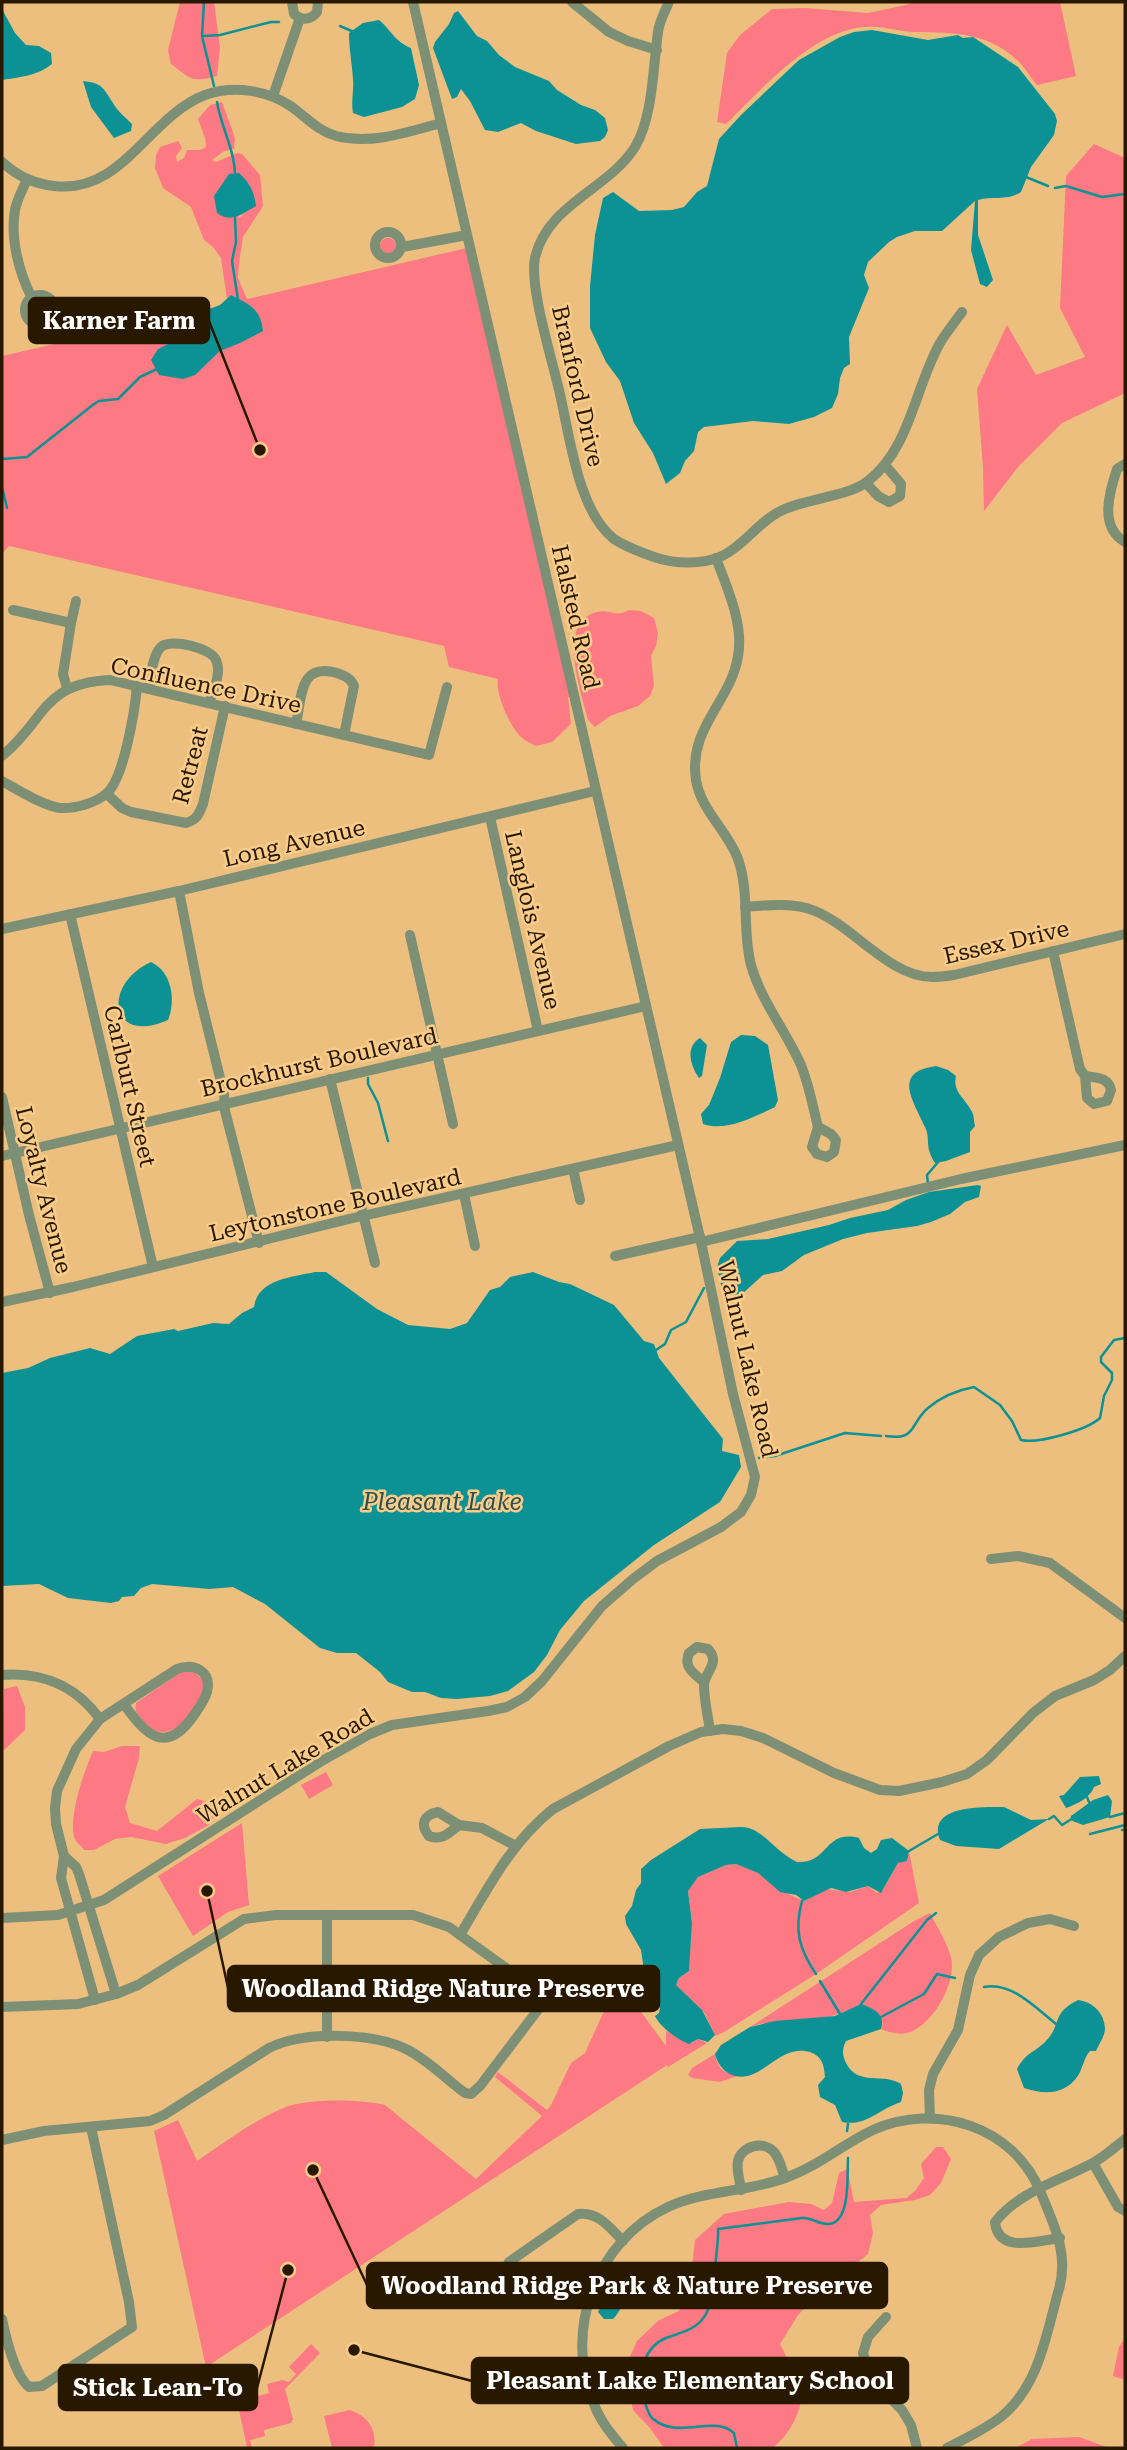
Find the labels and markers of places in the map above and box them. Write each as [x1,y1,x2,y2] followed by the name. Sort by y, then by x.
[29,298,209,343] callout: Karner Farm
[228,1966,659,2011] callout: Woodland Ridge Nature Preserve
[367,2263,887,2308] callout: Woodland Ridge Park & Nature Preserve
[472,2358,908,2403] callout: Pleasant Lake Elementary School
[59,2365,257,2410] callout: Stick Lean-To

